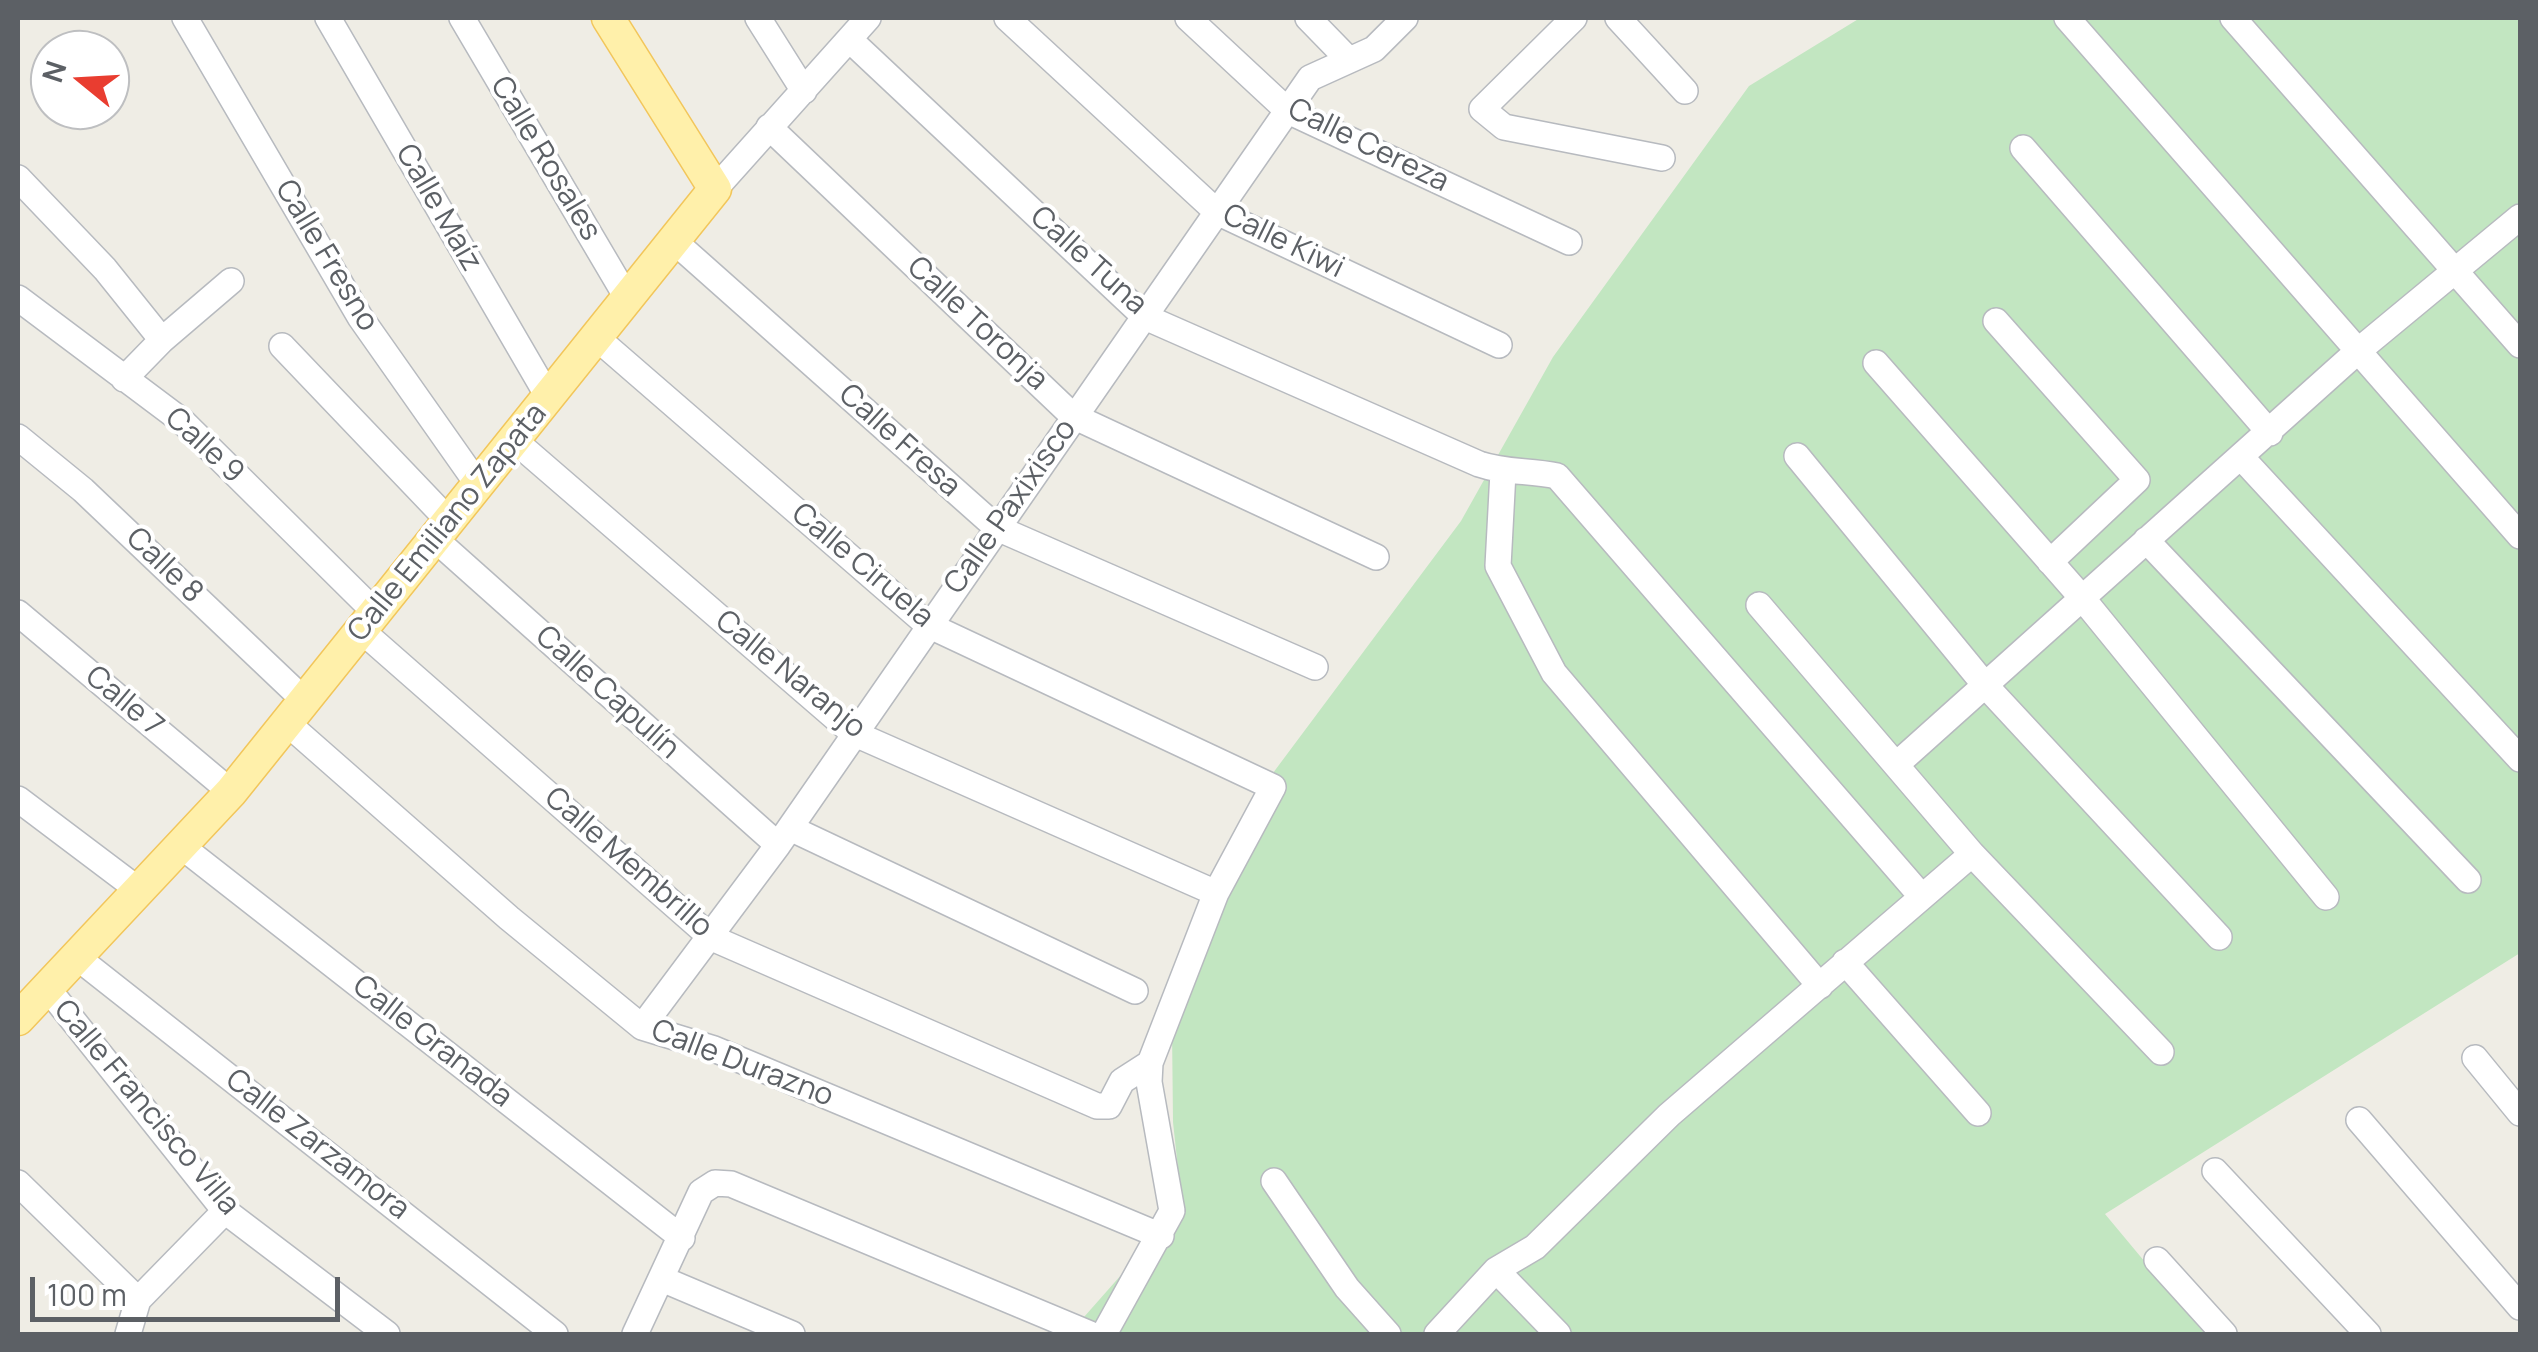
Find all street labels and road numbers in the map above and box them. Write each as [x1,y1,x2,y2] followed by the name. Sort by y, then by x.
[482,70,608,248] street label: Calle Rosales
[1282,92,1454,200] street label: Calle Cereza
[387,138,489,278] street label: Calle Maíz
[267,174,385,338] street label: Calle Fresno
[1216,197,1350,287] street label: Calle Kiwi
[1022,199,1154,323] street label: Calle Tuna
[899,250,1055,398] street label: Calle Toronja
[831,377,967,505] street label: Calle Fresa
[341,397,555,649] street label: Calle Emiliano Zapata
[157,401,251,491] street label: Calle 9
[937,413,1085,601] street label: Calle Paxixisco
[784,496,940,636] street label: Calle Ciruela
[118,521,210,611] street label: Calle 8
[708,603,872,747] street label: Calle Naranjo
[528,619,686,767] street label: Calle Capulín
[78,659,170,745] street label: Calle 7
[537,780,719,946] street label: Calle Membrillo
[345,969,519,1115] street label: Calle Granada
[46,993,246,1223] street label: Calle Francisco Villa
[646,1013,838,1115] street label: Calle Durazno
[218,1062,416,1228] street label: Calle Zarzamora

